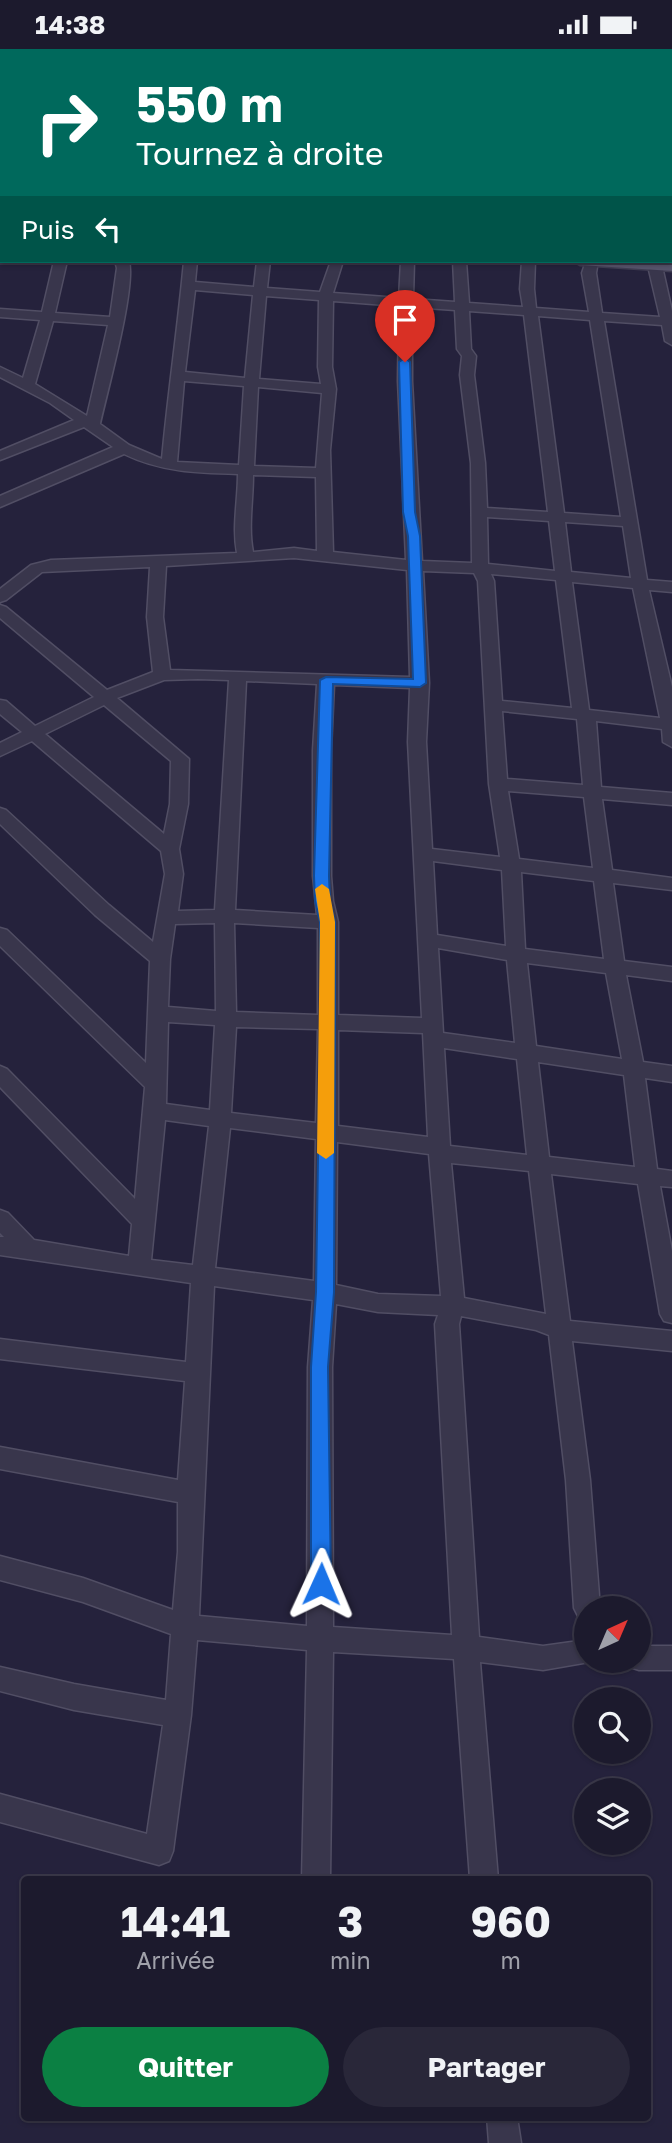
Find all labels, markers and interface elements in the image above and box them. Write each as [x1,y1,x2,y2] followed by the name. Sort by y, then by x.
[35,9,105,40] text: 14:38
[136,74,283,133] text: 550 m
[21,77,112,168] icon: right
[136,134,384,172] text: Tournez à droite
[89,210,127,248] icon: left
[21,214,75,245] text: Puis
[375,290,435,362] pin
[386,301,424,339] icon: arrive
[284,1547,358,1621] position arrow
[574,1596,651,1673] north arrow
[574,1596,651,1855] map controls
[574,1687,651,1764] button: search
[574,1778,651,1855] button: layers
[121,1896,230,1946] text: 14:41
[337,1896,363,1946] text: 3
[470,1896,551,1946] text: 960
[136,1946,215,1974] text: Arrivée
[330,1946,371,1974] text: min
[501,1946,521,1974] text: m
[42,2027,329,2107] button: Quitter
[343,2027,630,2107] button: Partager

